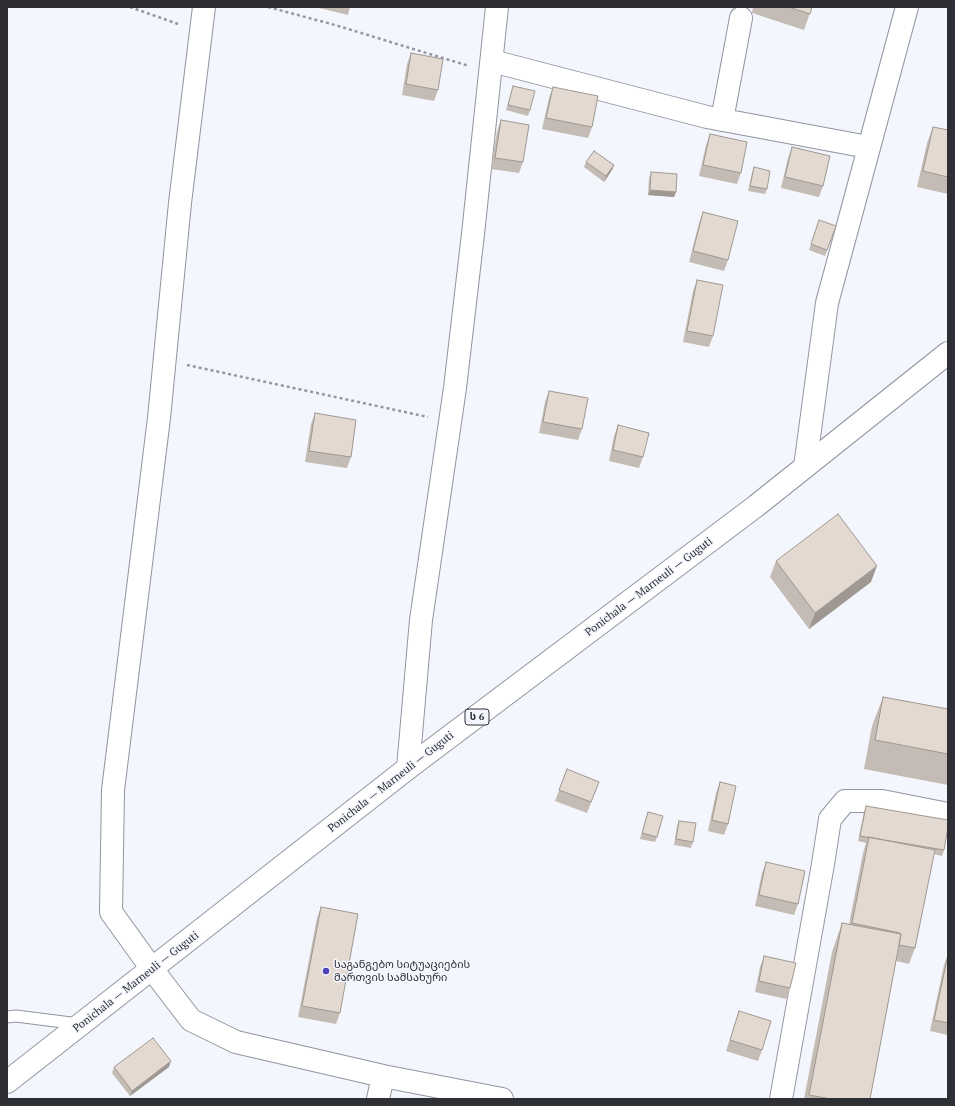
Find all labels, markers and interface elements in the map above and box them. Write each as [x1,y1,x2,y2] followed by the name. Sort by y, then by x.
[583,535,715,639] street label: Ponichala — Marneuli — Guguti
[465,709,489,725] road number: ს 6
[325,729,457,835] street label: Ponichala — Marneuli — Guguti
[70,929,202,1035] street label: Ponichala — Marneuli — Guguti
[334,958,470,984] place label: საგანგებო სიტუაციების მართვის სამსახური
[321,966,331,976] marker: საგანგებო სიტუაციების მართვის სამსახური

